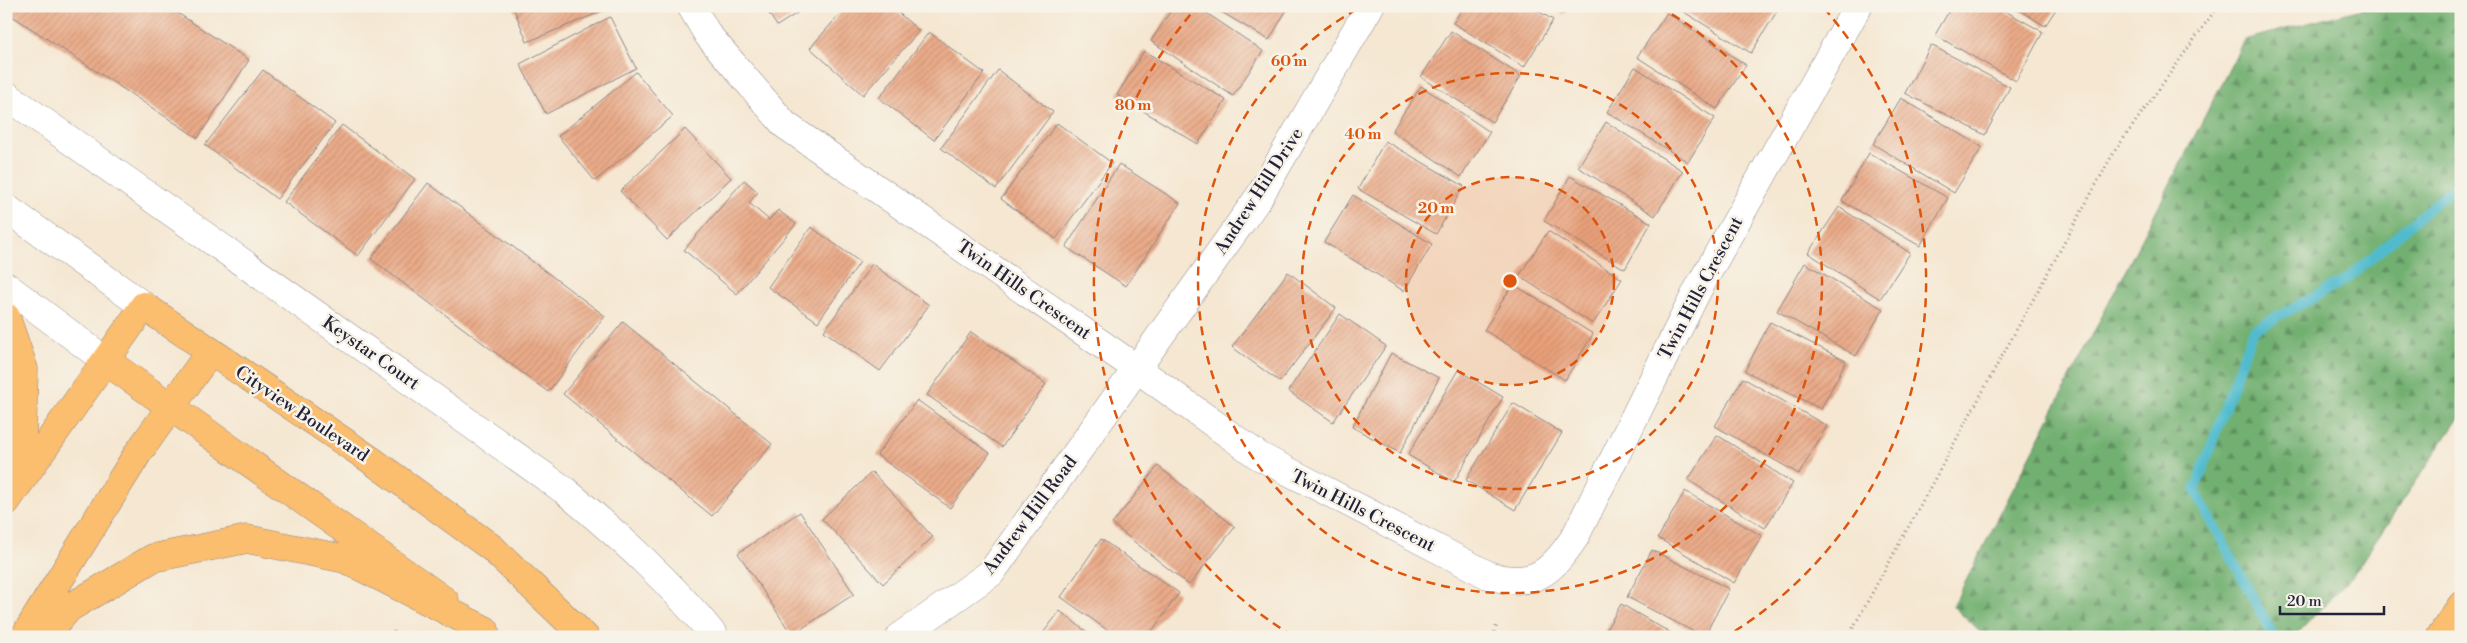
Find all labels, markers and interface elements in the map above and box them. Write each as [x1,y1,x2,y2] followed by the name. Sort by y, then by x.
[1271,52,1308,71] text: 60 m
[1115,96,1152,115] text: 80 m
[1209,123,1309,260] street label: Andrew Hill Drive
[1344,125,1382,144] text: 40 m
[1418,199,1455,218] text: 20 m
[1654,212,1749,363] street label: Twin Hills Crescent
[952,235,1096,345] street label: Twin Hills Crescent
[1501,272,1519,290] centre of rings
[318,311,425,395] street label: Keystar Court
[231,361,374,468] street label: Cityview Boulevard
[977,451,1083,580] street label: Andrew Hill Road
[1287,465,1439,558] street label: Twin Hills Crescent
[2280,583,2383,615] scale bar
[2287,592,2322,611] text: 20 m

